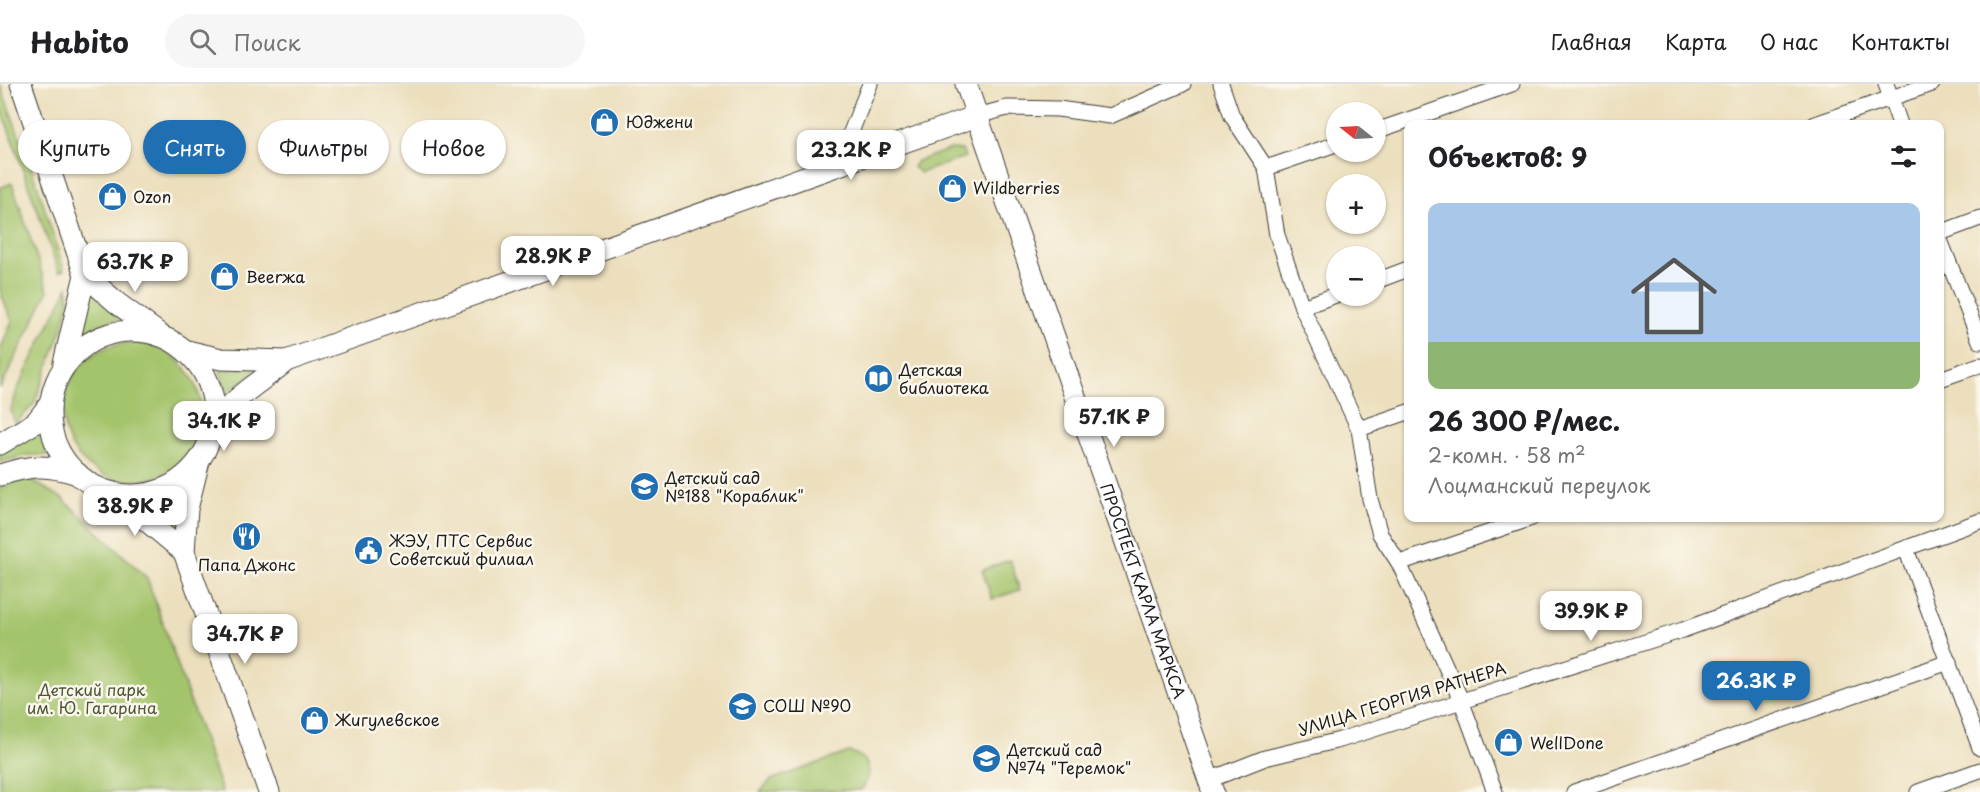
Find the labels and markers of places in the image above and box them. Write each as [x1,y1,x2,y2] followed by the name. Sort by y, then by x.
[589,106,621,138] shop icon: Юджени
[626,109,693,133] place label: Юджени
[796,130,906,181] pin: 23.2K ₽
[936,172,968,204] shop icon: Wildberries
[973,175,1060,199] place label: Wildberries
[96,181,128,213] shop icon: Ozon
[133,184,171,208] place label: Ozon
[498,236,608,287] pin: 28.9K ₽
[80,242,190,293] pin: 63.7K ₽
[209,261,241,293] shop icon: Beerжа
[246,264,305,288] place label: Beerжа
[898,357,989,399] place label: Детская библиотека
[862,363,894,395] library icon: Детская библиотека
[1059,397,1169,448] pin: 57.1K ₽
[169,401,279,452] pin: 34.1K ₽
[664,465,804,507] place label: Детский сад №188 "Кораблик"
[628,471,660,503] school or university icon: Детский сад №188 "Кораблик"
[80,486,190,537] pin: 38.9K ₽
[231,521,263,553] restaurant icon: Папа Джонс
[388,528,534,570] place label: ЖЭУ, ПТС Сервис Советский филиал
[352,534,384,566] public building icon: ЖЭУ, ПТС Сервис Советский филиал
[198,552,296,576] place label: Папа Джонс
[1536,591,1646,642] pin: 39.9K ₽
[190,614,300,665] pin: 34.7K ₽
[1701,661,1811,712] pin: 26.3K ₽
[726,690,758,722] school or university icon: СОШ №90
[763,693,851,717] place label: СОШ №90
[298,704,330,736] shop icon: Жигулевское
[334,707,440,731] place label: Жигулевское
[1493,727,1525,759] shop icon: WellDone
[1530,730,1604,754] place label: WellDone
[1006,737,1131,779] place label: Детский сад №74 "Теремок"
[970,743,1002,775] school or university icon: Детский сад №74 "Теремок"

